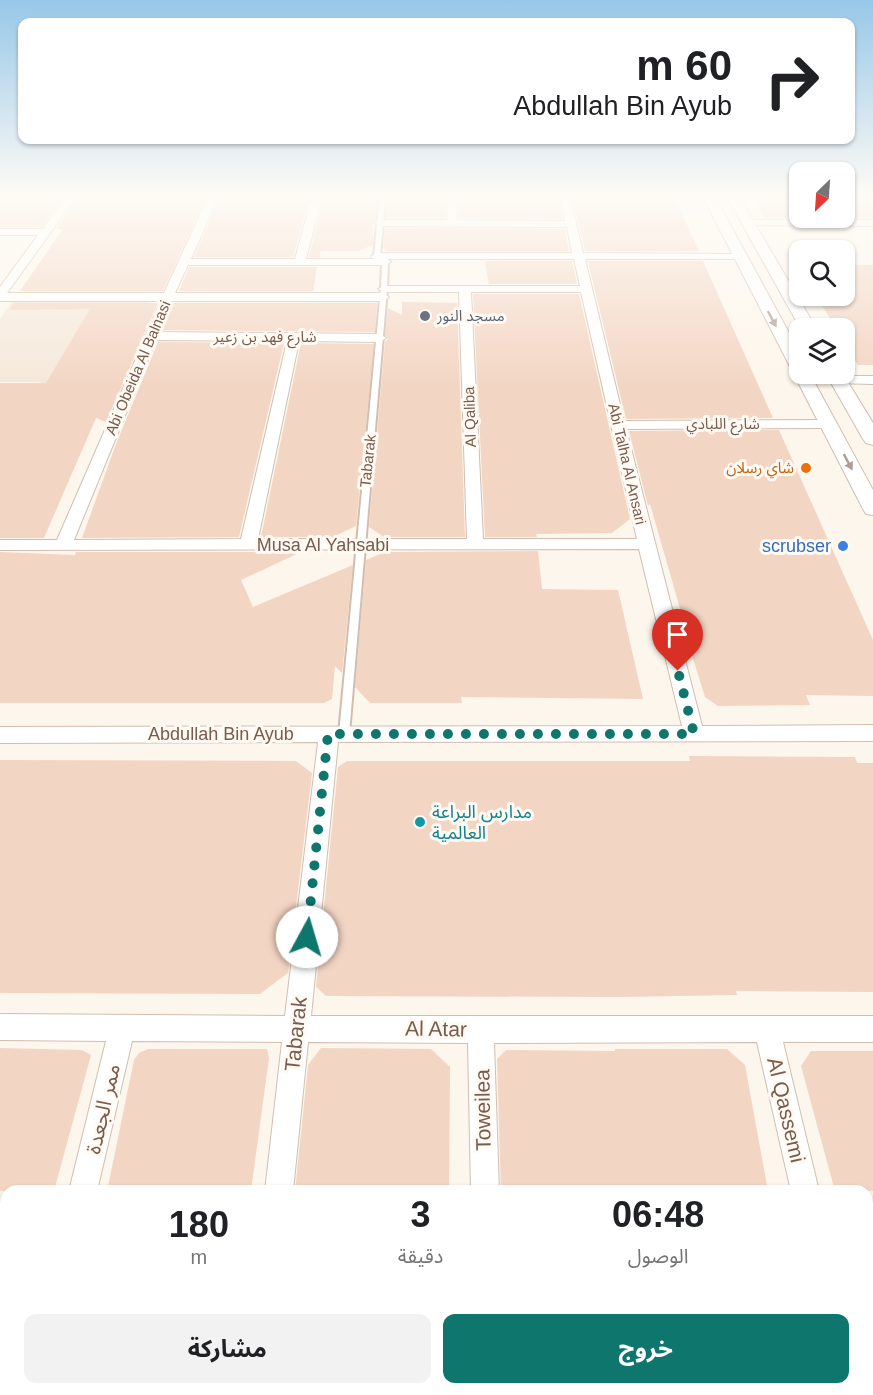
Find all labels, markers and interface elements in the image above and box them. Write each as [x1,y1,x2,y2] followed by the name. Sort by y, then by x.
[636,42,732,89] text: 60 m
[753,42,831,120] icon: right
[513,91,732,121] text: Abdullah Bin Ayub
[789,162,855,228] north arrow
[789,162,855,384] map controls
[789,240,855,306] button: search
[102,298,174,438] street label: Abi Obeida Al Balnasi
[436,307,505,325] place label: مسجد النور
[418,309,432,323] marker: مسجد النور
[767,311,777,328] one-way arrow
[789,318,855,384] button: layers
[212,328,317,349] street label: شارع فهد بن زعير
[460,386,479,448] street label: Al Qaliba
[605,402,650,526] street label: Abi Talha Al Ansari
[686,415,760,436] street label: شارع اللبادي
[356,433,379,488] street label: Tabarak
[843,454,853,471] one-way arrow
[726,459,794,479] place label: شاي رسلان
[799,461,813,475] marker: شاي رسلان
[257,535,389,555] street label: Musa Al Yahsabi
[762,536,831,556] place label: scrubser
[836,539,850,553] marker: scrubser
[652,609,703,671] pin
[661,618,694,651] icon: arrive
[148,724,294,744] street label: Abdullah Bin Ayub
[432,802,532,843] place label: مدارس البراعة العالمية
[413,815,427,829] marker: مدارس البراعة العالمية
[275,905,339,969] position arrow
[280,995,311,1072] street label: Tabarak
[405,1016,467,1041] street label: Al Atar
[763,1055,810,1165] street label: Al Qassemi
[81,1062,125,1156] street label: ممر الجعدة
[470,1069,495,1151] street label: Toweilea
[411,1194,431,1235] text: 3
[612,1194,704,1235] text: 06:48
[169,1204,229,1245] text: 180
[398,1245,443,1267] text: دقيقة
[628,1245,689,1267] text: الوصول
[191,1246,207,1268] text: m
[24,1314,431,1383] button: مشاركة
[443,1314,849,1383] button: خروج

